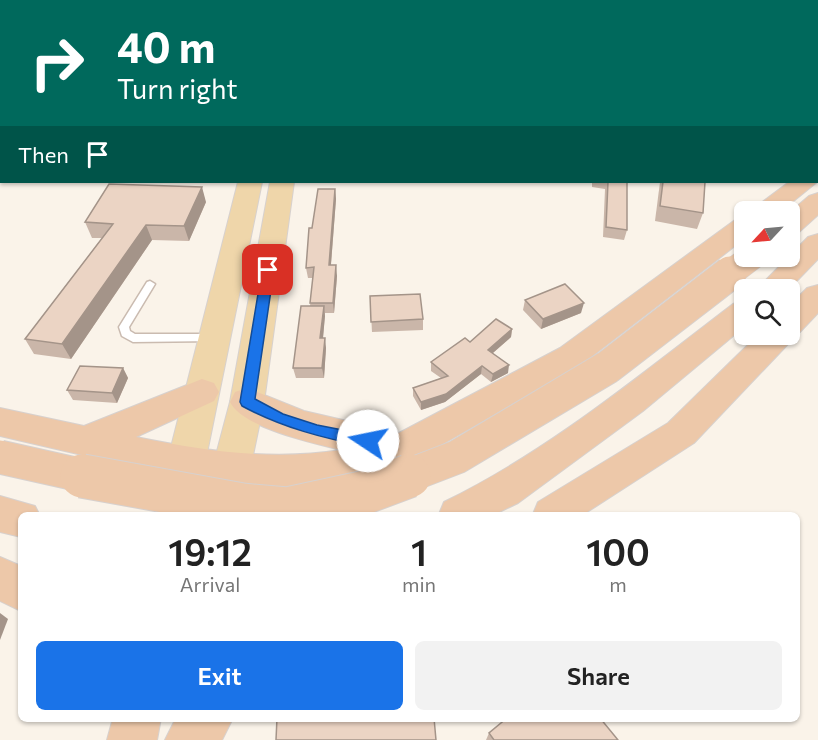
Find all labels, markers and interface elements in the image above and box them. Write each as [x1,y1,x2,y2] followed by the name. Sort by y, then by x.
[117,20,215,72] text: 40 m
[18,24,96,102] icon: right
[117,72,237,105] text: Turn right
[81,138,114,171] icon: arrive
[18,141,69,168] text: Then
[734,201,800,267] north arrow
[734,201,800,345] map controls
[242,244,293,295] pin
[251,253,284,286] icon: arrive
[734,279,800,345] button: search
[336,409,400,473] position arrow
[168,529,252,573] text: 19:12
[411,529,427,573] text: 1
[586,529,650,573] text: 100
[180,572,240,596] text: Arrival
[402,572,436,596] text: min
[609,572,627,596] text: m
[36,641,403,710] button: Exit
[415,641,782,710] button: Share

